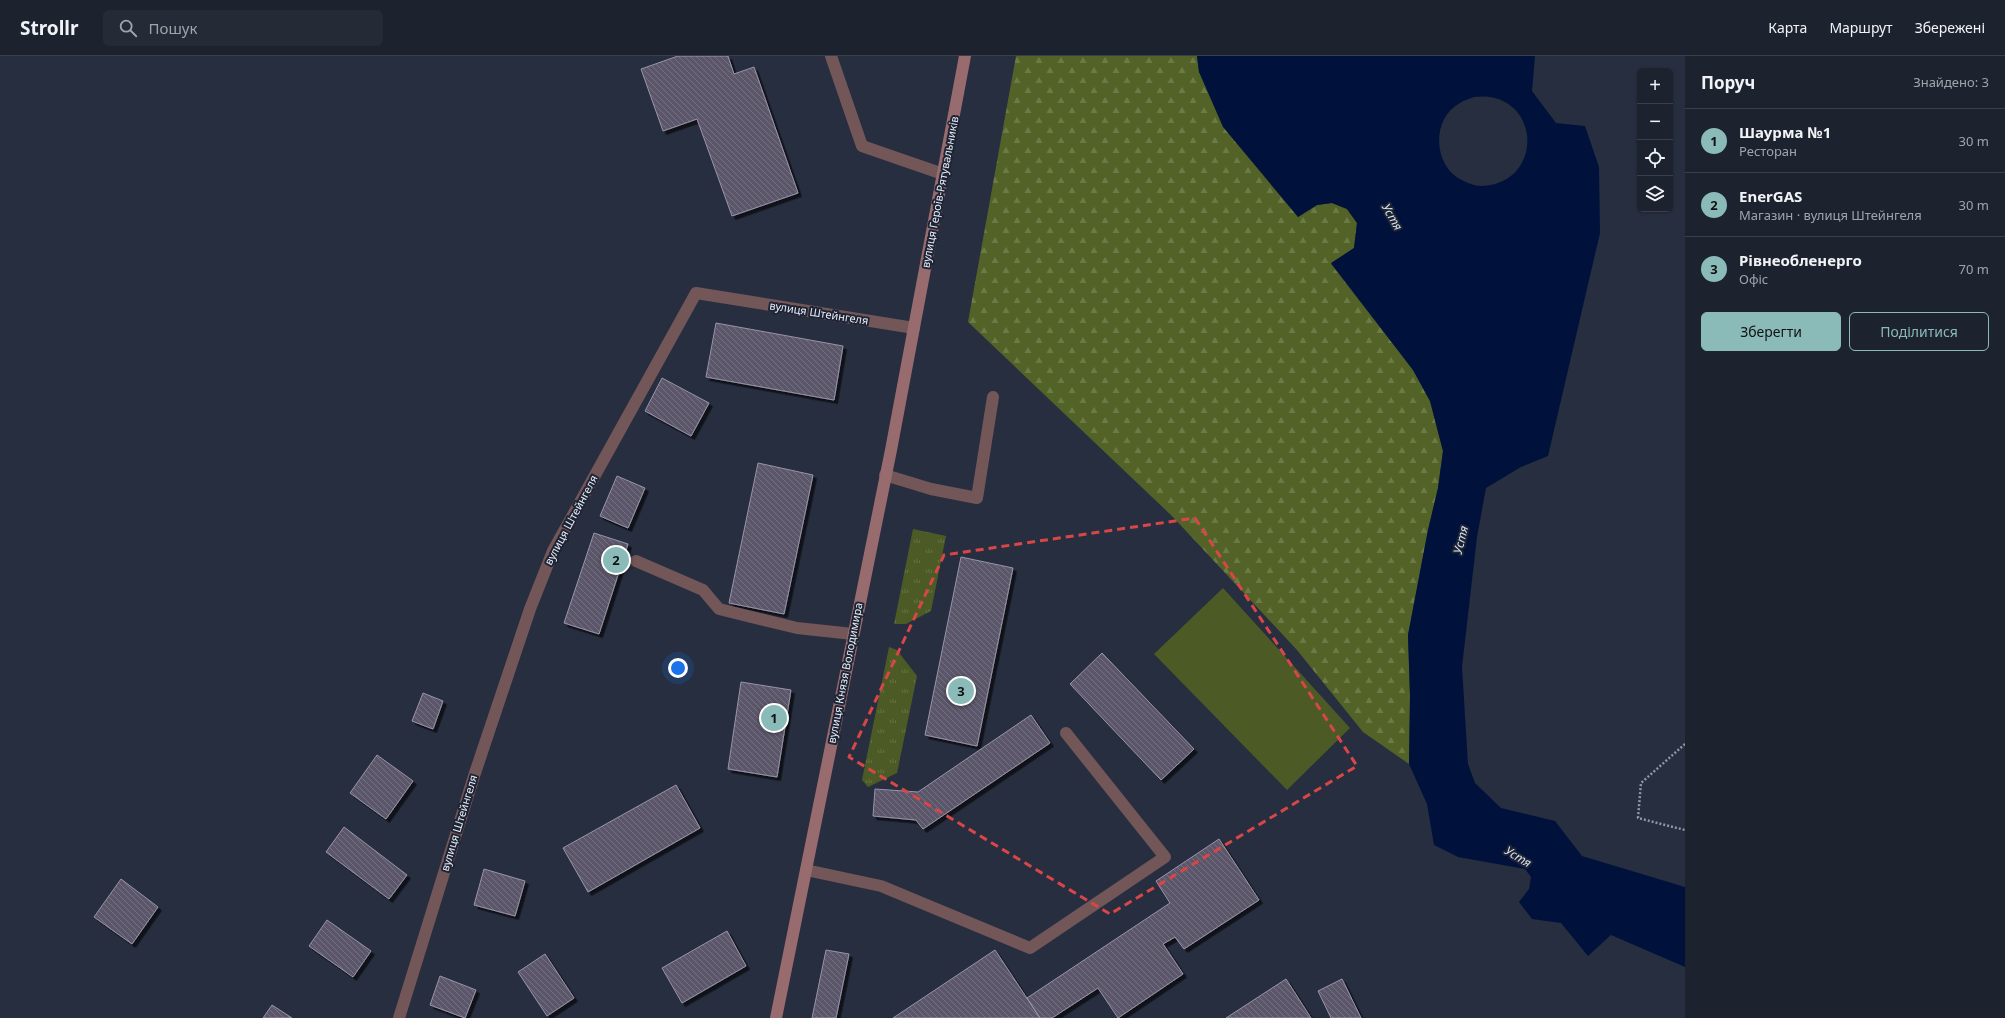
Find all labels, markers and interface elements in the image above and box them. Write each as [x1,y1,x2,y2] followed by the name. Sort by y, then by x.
[103,10,383,46] search box
[20,15,79,41] text: Strollr
[117,17,139,39] icon: search
[149,18,197,38] text: Пошук
[1768,18,1807,37] text: Карта
[1829,18,1893,37] text: Маршрут
[1915,18,1985,37] text: Збережені
[1637,68,1673,212] map controls
[1637,68,1673,104] button: +
[1701,71,1755,94] text: Поруч
[1913,73,1989,91] text: Знайдено: 3
[1637,104,1673,140] button: −
[917,115,962,269] street label: вулиця Героїв-Рятувальників
[1739,122,1831,142] text: Шаурма №1
[1710,132,1718,150] text: 1
[1959,132,1989,150] text: 30 m
[1637,140,1673,176] button: locate
[1739,142,1797,160] text: Ресторан
[1637,176,1673,212] button: layers
[1739,186,1802,206] text: EnerGAS
[1710,196,1718,214] text: 2
[1959,196,1989,214] text: 30 m
[1378,200,1407,233] water label: Устя
[1739,206,1922,224] text: Магазин · вулиця Штейнгеля
[1739,250,1862,270] text: Рівнеобленерго
[1710,260,1718,278] text: 3
[1959,260,1989,278] text: 70 m
[1739,270,1768,288] text: Офіс
[769,297,870,328] street label: вулиця Штейнгеля
[1701,312,1841,351] button: Зберегти
[1849,312,1989,351] button: Поділитися
[540,472,601,567] street label: вулиця Штейнгеля
[1449,524,1472,556] water label: Устя
[603,545,629,575] pin: 2
[823,601,866,745] street label: вулиця Князя Володимира
[668,658,688,678] your location
[948,676,974,706] pin: 3
[761,703,787,733] pin: 1
[437,773,480,873] street label: вулиця Штейнгеля
[1502,842,1535,871] water label: Устя

